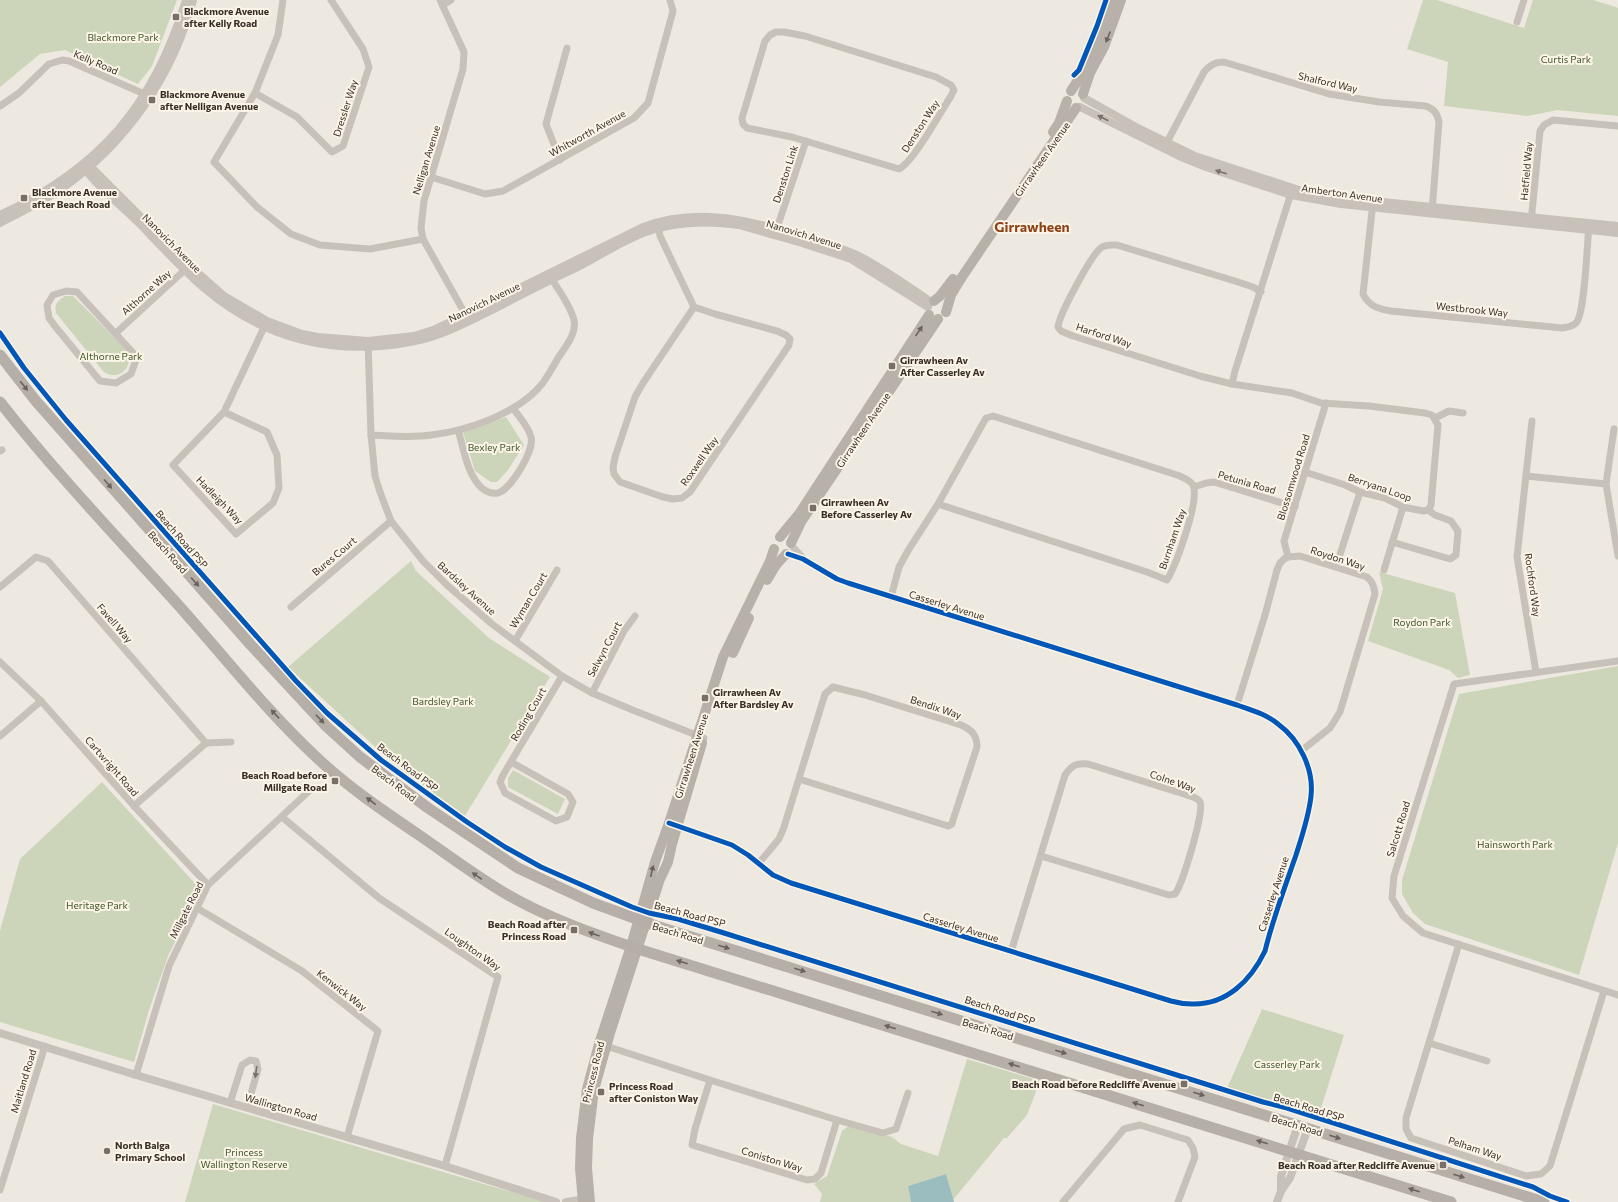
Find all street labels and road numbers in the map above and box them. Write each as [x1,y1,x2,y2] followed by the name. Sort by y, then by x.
[72,47,120,77] street label: Kelly Road
[1297,69,1359,95] street label: Shalford Way
[330,78,360,138] street label: Dressler Way
[898,97,942,155] street label: Denston Way
[547,107,627,159] street label: Whitworth Avenue
[1012,119,1072,199] street label: Girrawheen Avenue
[410,124,442,196] street label: Nelligan Avenue
[1517,141,1535,201] street label: Hatfield Way
[770,143,800,204] street label: Denston Link
[1301,181,1383,205] street label: Amberton Avenue
[140,211,204,275] street label: Nanovich Avenue
[765,217,843,251] street label: Nanovich Avenue
[119,267,173,317] street label: Althorne Way
[446,280,522,324] street label: Nanovich Avenue
[1435,299,1509,319] street label: Westbrook Way
[1075,320,1133,350] street label: Harford Way
[833,390,893,470] street label: Girrawheen Avenue
[1274,432,1312,521] street label: Blossomwood Road
[678,434,720,488] street label: Roxwell Way
[1217,468,1278,496] street label: Petunia Road
[1347,471,1413,504] street label: Berryana Loop
[194,474,246,526] street label: Hadleigh Way
[153,507,211,571] street label: Beach Road PSP
[1156,507,1188,571] street label: Burnham Way
[146,528,190,576] street label: Beach Road
[309,534,359,578] street label: Bures Court
[1309,544,1367,572] street label: Roydon Way
[1523,552,1543,618] street label: Rochford Way
[436,559,498,617] street label: Bardsley Avenue
[507,570,549,630] street label: Wyman Court
[908,588,986,622] street label: Casserley Avenue
[95,601,135,645] street label: Favell Way
[584,619,624,679] street label: Selwyn Court
[508,685,548,743] street label: Roding Court
[909,693,963,721] street label: Bendix Way
[672,712,710,800] street label: Girrawheen Avenue
[83,734,141,799] street label: Cartwright Road
[375,740,441,794] street label: Beach Road PSP
[369,762,419,804] street label: Beach Road
[1148,767,1198,795] street label: Colne Way
[1384,799,1412,858] street label: Salcott Road
[1255,855,1291,933] street label: Casserley Avenue
[166,879,206,941] street label: Millgate Road
[653,899,727,929] street label: Beach Road PSP
[922,910,1000,944] street label: Casserley Avenue
[651,920,705,947] street label: Beach Road
[443,925,503,973] street label: Loughton Way
[315,967,369,1013] street label: Kenwick Way
[963,993,1037,1027] street label: Beach Road PSP
[961,1016,1015,1043] street label: Beach Road
[580,1040,607,1104] street label: Princess Road
[8,1048,38,1114] street label: Maitland Road
[243,1091,319,1123] street label: Wallington Road
[1272,1091,1346,1123] street label: Beach Road PSP
[1270,1112,1324,1139] street label: Beach Road
[1447,1134,1503,1162] street label: Pelham Way
[740,1144,804,1174] street label: Coniston Way

